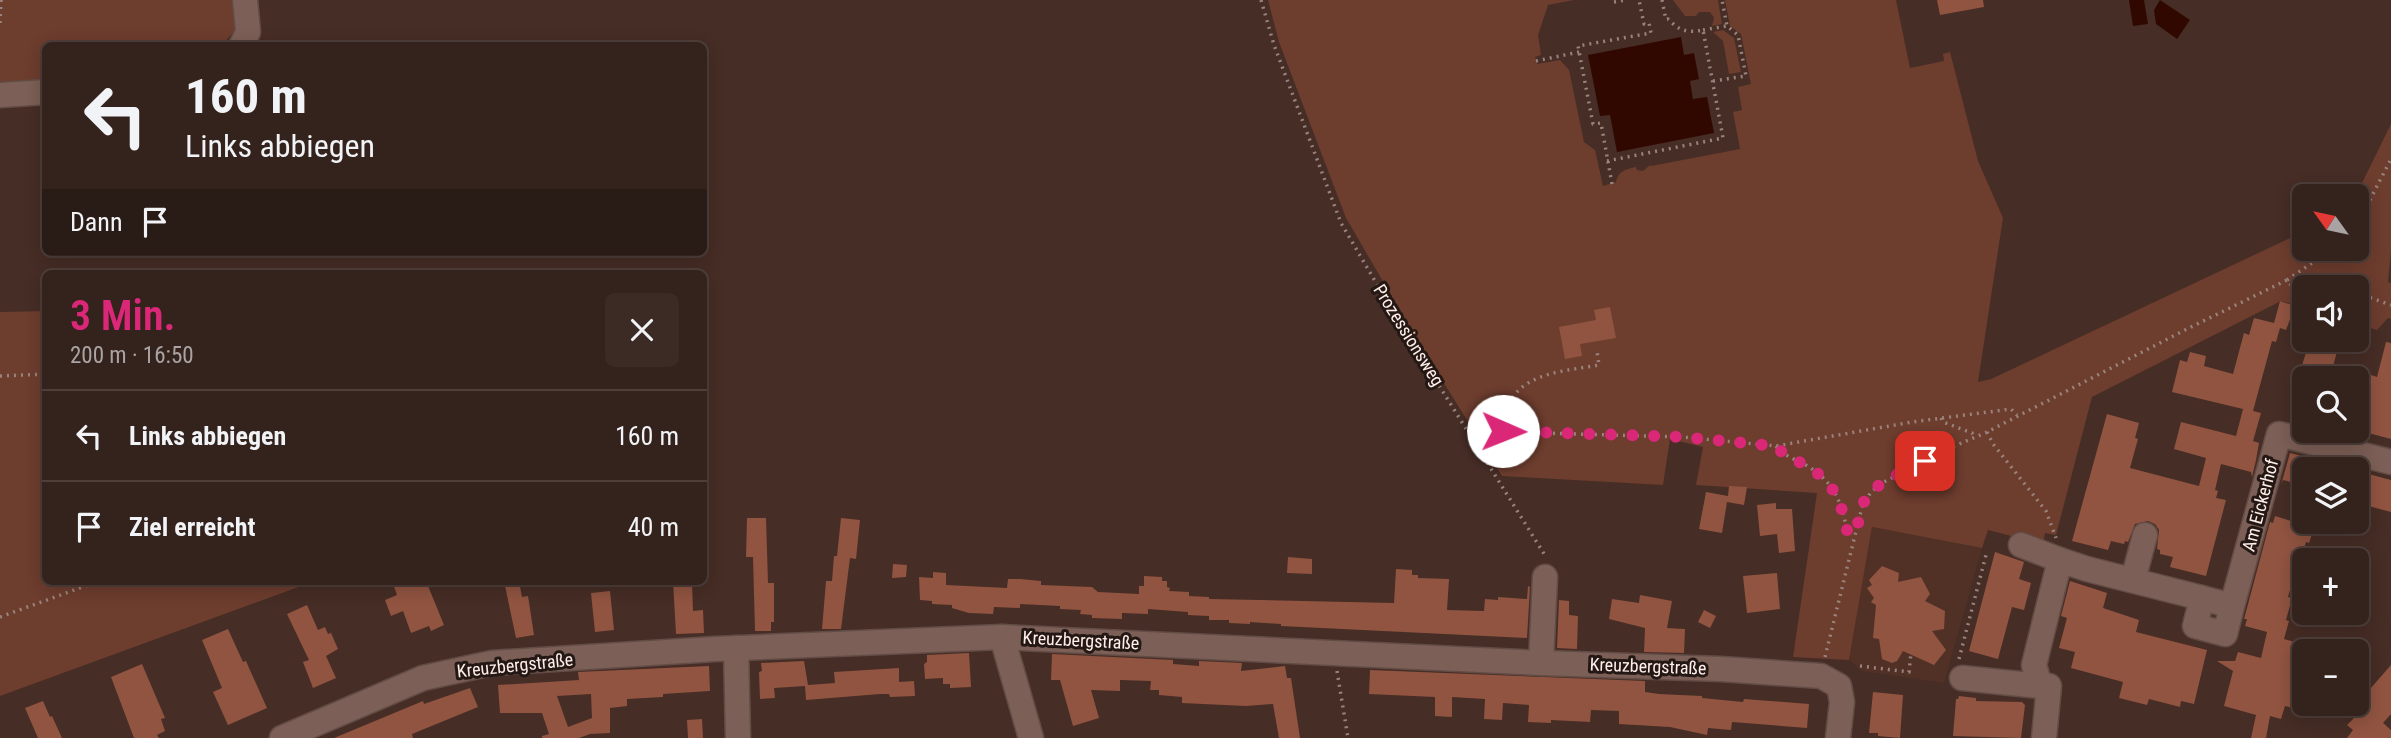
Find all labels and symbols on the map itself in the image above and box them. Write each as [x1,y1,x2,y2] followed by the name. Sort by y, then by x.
[2292,184,2370,261] north arrow
[1369,280,1449,390] street label: Prozessionsweg
[1466,394,1540,468] position arrow
[1895,431,1955,491] pin
[2238,456,2282,553] street label: Am Eickerhof
[1022,626,1140,654] street label: Kreuzbergstraße
[456,648,574,682] street label: Kreuzbergstraße
[1589,653,1707,679] street label: Kreuzbergstraße

